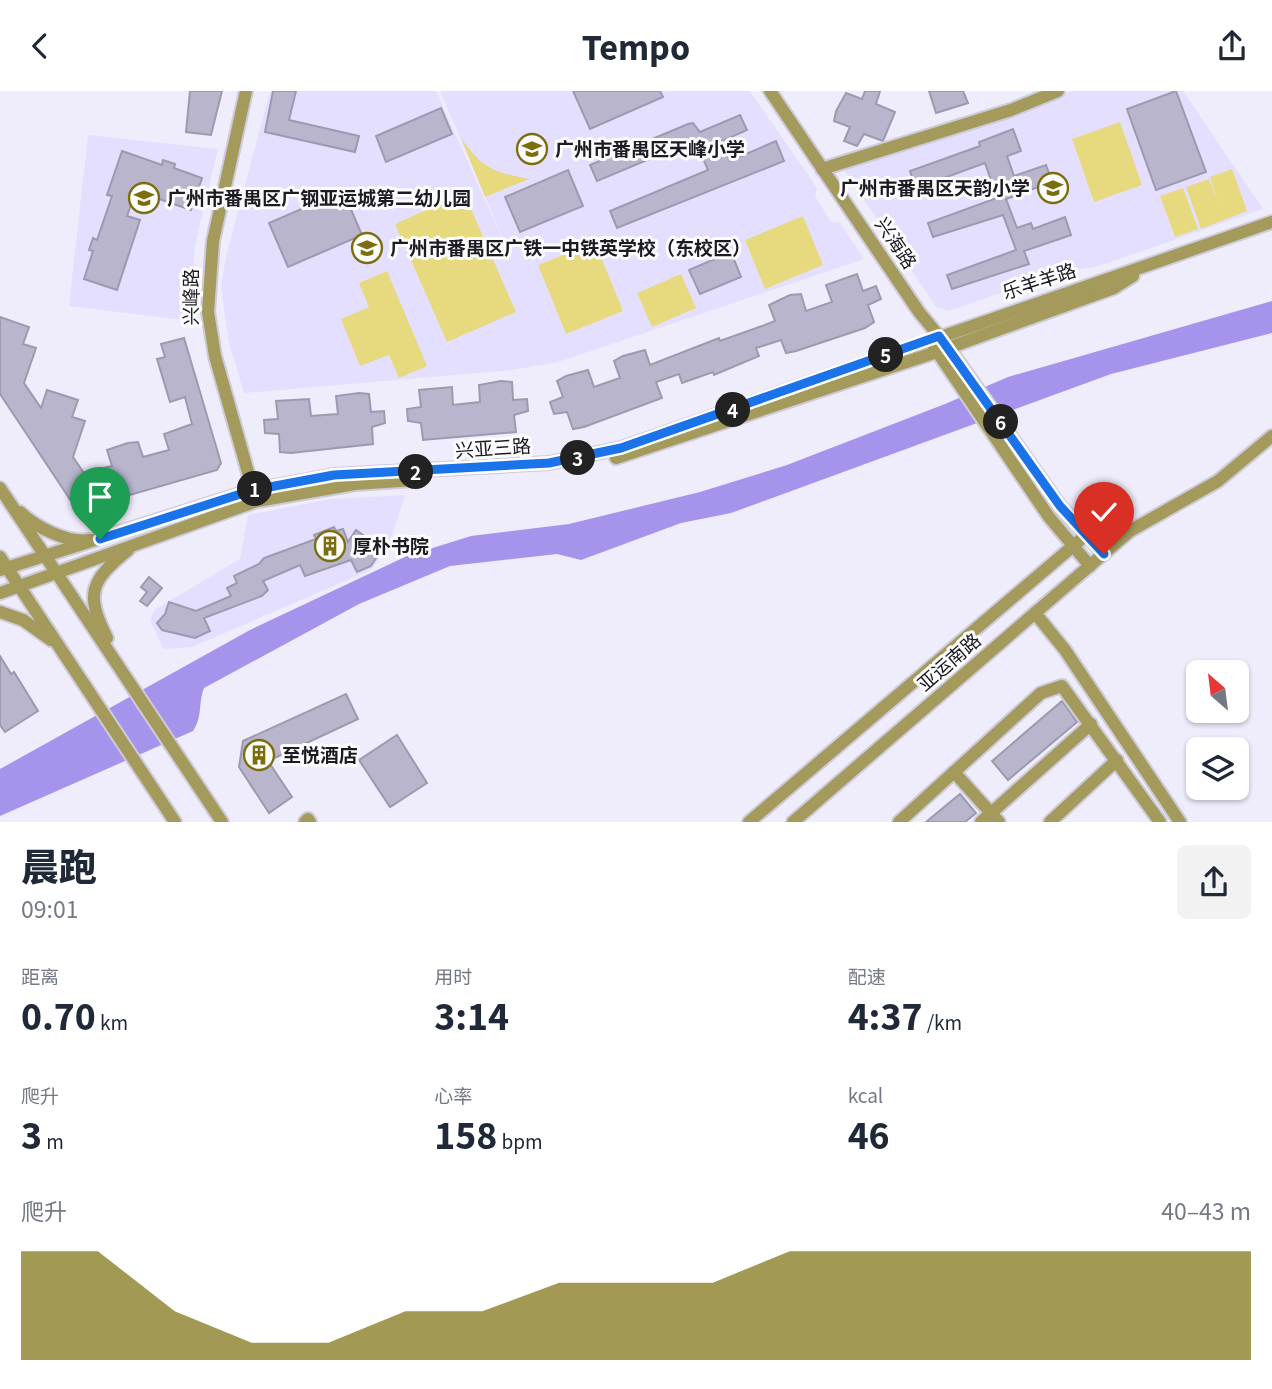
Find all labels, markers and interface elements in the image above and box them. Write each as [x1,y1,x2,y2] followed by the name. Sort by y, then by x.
[582,23,690,69] text: Tempo
[21,27,59,65] icon: back
[1213,27,1251,65] icon: share
[515,132,549,166] school or university icon: 广州市番禺区天峰小学
[555,134,745,161] place label: 广州市番禺区天峰小学
[1036,171,1070,205] school or university icon: 广州市番禺区天韵小学
[840,173,1030,200] place label: 广州市番禺区天韵小学
[127,181,161,215] school or university icon: 广州市番禺区广钢亚运城第二幼儿园
[167,183,471,210] place label: 广州市番禺区广钢亚运城第二幼儿园
[870,211,924,273] street label: 兴海路
[350,231,384,265] school or university icon: 广州市番禺区广铁一中铁英学校（东校区）
[390,233,751,260] place label: 广州市番禺区广铁一中铁英学校（东校区）
[998,255,1079,304] street label: 乐羊羊路
[176,268,203,326] street label: 兴峰路
[868,337,903,373] pin: 5
[880,341,891,368] text: 5
[716,393,750,427] pin: 4
[727,396,738,423] text: 4
[984,405,1018,439] pin: 6
[995,408,1006,435] text: 6
[454,430,532,463] street label: 兴亚三路
[560,441,596,475] pin: 3
[572,444,583,471] text: 3
[398,455,434,489] pin: 2
[410,458,421,485] text: 2
[70,467,130,539] pin
[238,471,272,507] pin: 1
[249,475,260,502] text: 1
[81,478,119,516] icon: arrive
[1074,482,1134,554] pin
[1085,493,1123,531] icon: check
[313,529,347,563] building icon: 厚朴书院
[353,531,429,558] place label: 厚朴书院
[910,626,986,696] street label: 亚运南路
[1186,660,1250,723] north arrow
[1186,660,1249,800] map controls
[1186,737,1249,800] button: layers
[242,738,276,772] building icon: 至悦酒店
[282,740,358,767] place label: 至悦酒店
[21,837,97,892] text: 晨跑
[1177,845,1251,919] button: share
[21,891,78,925] text: 09:01
[21,962,59,989] text: 距离
[434,962,472,989] text: 用时
[848,962,886,989] text: 配速
[21,989,96,1040] text: 0.70
[434,989,509,1040] text: 3:14
[848,989,922,1040] text: 4:37
[96,1008,128,1035] text: km
[922,1008,962,1035] text: /km
[21,1081,59,1108] text: 爬升
[434,1081,472,1108] text: 心率
[848,1081,883,1108] text: kcal
[21,1108,42,1159] text: 3
[434,1108,497,1159] text: 158
[848,1108,890,1159] text: 46
[42,1127,64,1154] text: m
[497,1127,543,1154] text: bpm
[21,1193,67,1227] text: 爬升
[1161,1193,1251,1227] text: 40–43 m

